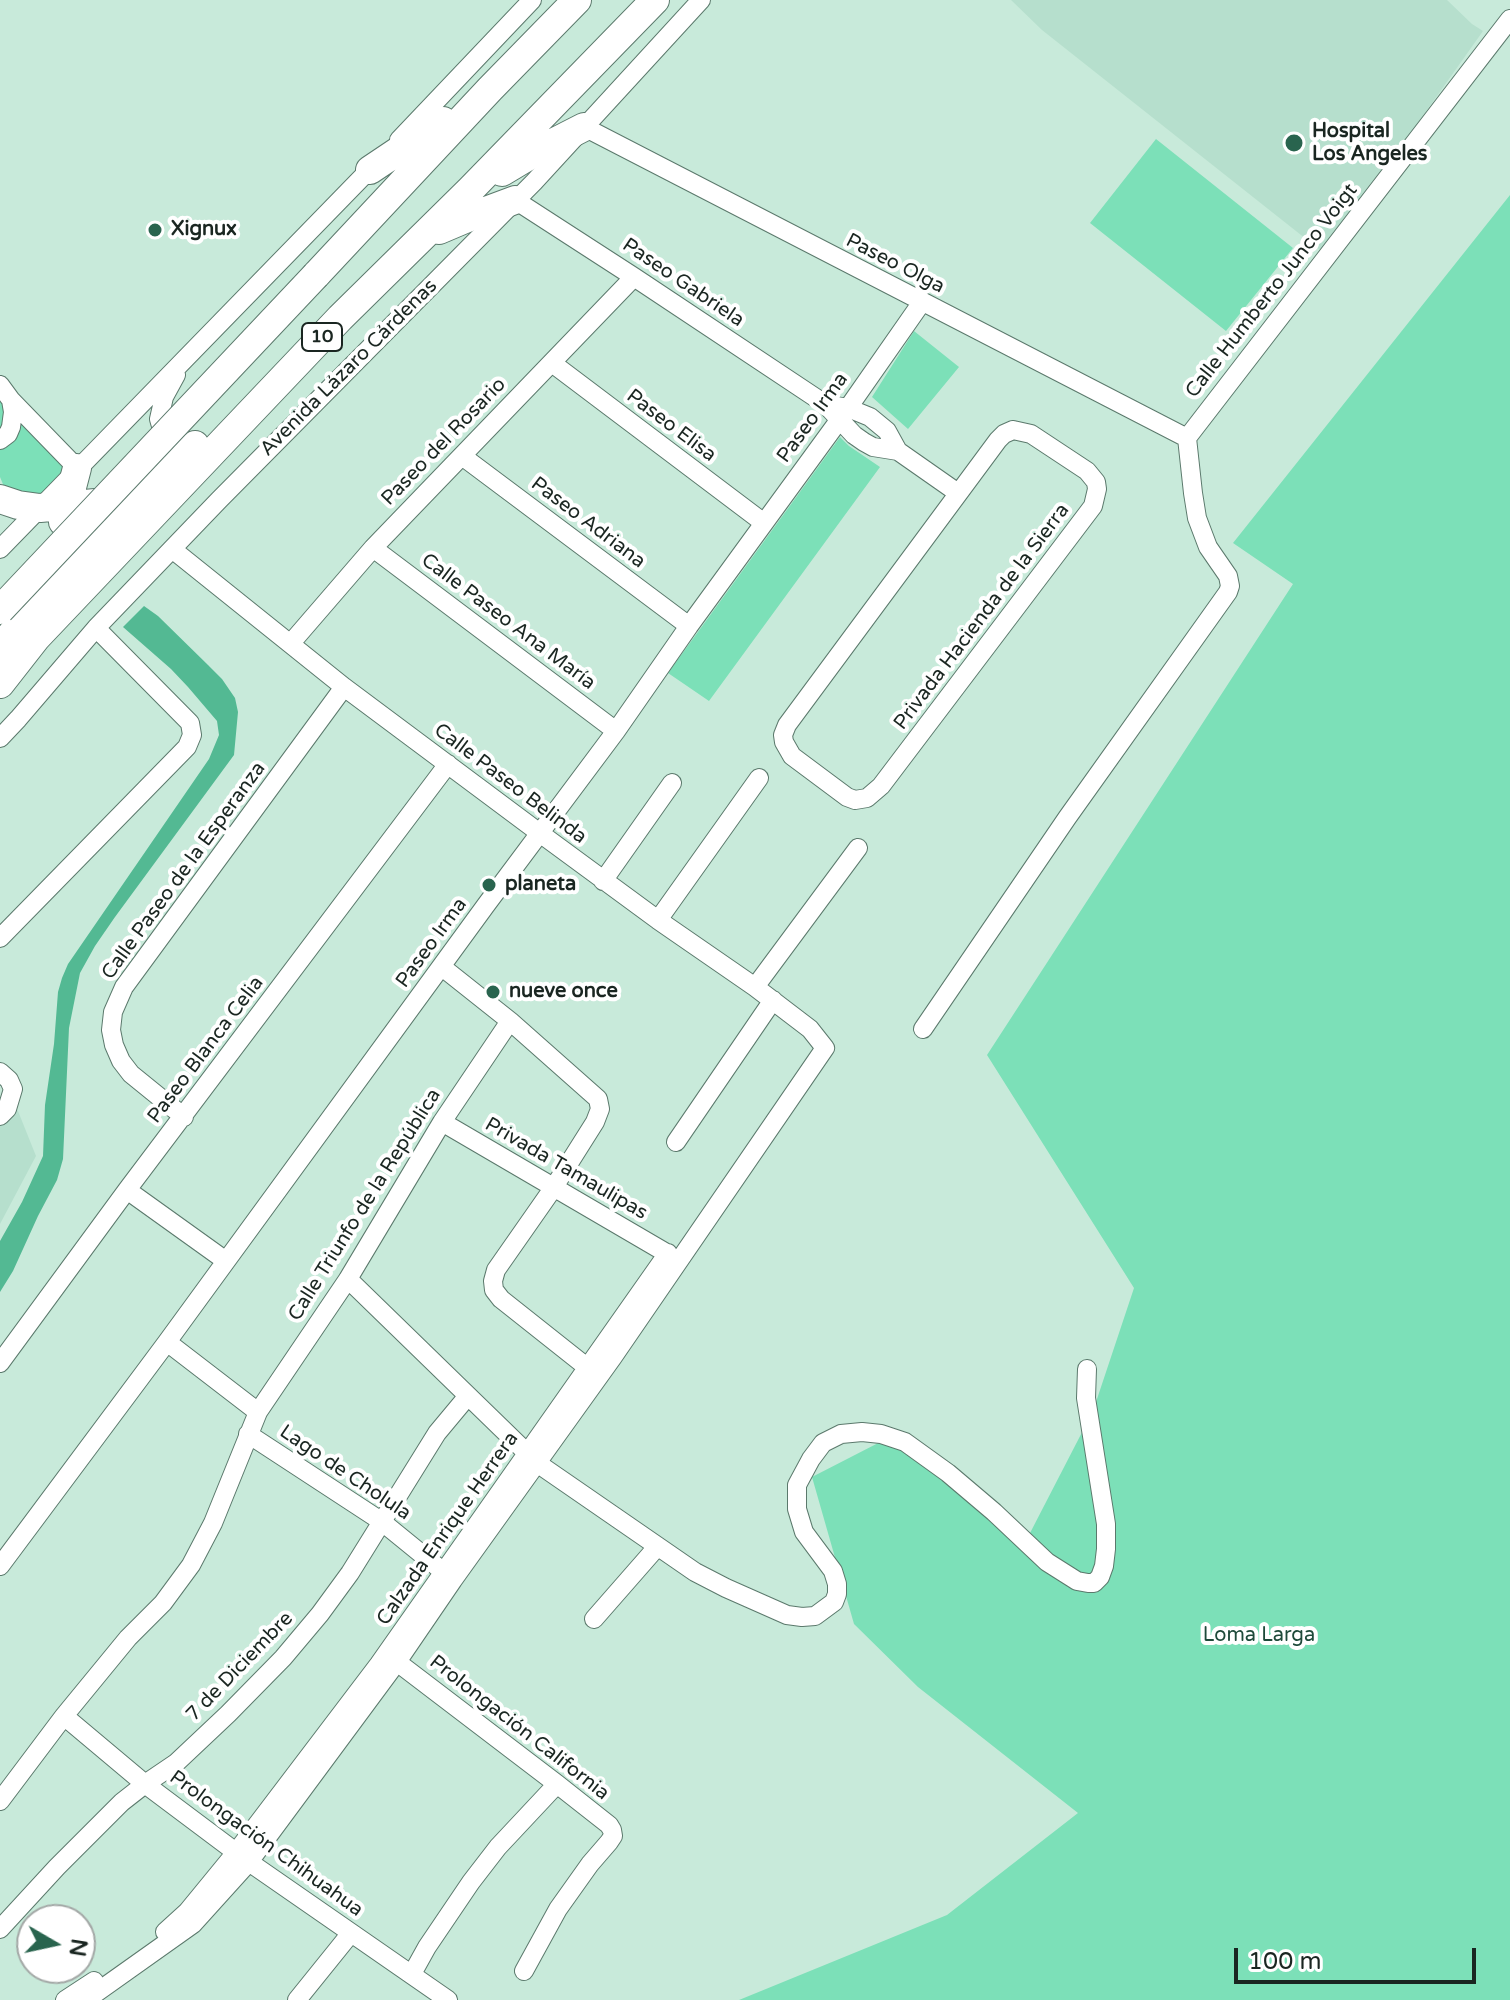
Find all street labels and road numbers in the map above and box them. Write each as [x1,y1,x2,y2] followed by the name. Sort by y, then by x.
[1181,179,1363,403] street label: Calle Humberto Junco Voigt
[842,229,948,299] street label: Paseo Olga
[618,233,748,333] street label: Paseo Gabriela
[256,275,442,461] street label: Avenida Lázaro Cárdenas
[302,323,342,351] road number: 10
[772,368,854,468] street label: Paseo Irma
[377,373,511,511] street label: Paseo del Rosario
[621,385,721,467] street label: Paseo Elisa
[526,472,650,574] street label: Paseo Adriana
[889,499,1075,735] street label: Privada Hacienda de la Sierra
[416,549,600,695] street label: Calle Paseo Ana María
[429,719,591,849] street label: Calle Paseo Belinda
[97,758,271,984] street label: Calle Paseo de la Esperanza
[391,893,473,993] street label: Paseo Irma
[143,972,269,1128] street label: Paseo Blanca Celia
[284,1085,446,1325] street label: Calle Triunfo de la República
[480,1113,652,1225] street label: Privada Tamaulipas
[275,1420,415,1526] street label: Lago de Cholula
[372,1428,524,1630] street label: Calzada Enrique Herrera
[182,1607,298,1727] street label: 7 de Diciembre
[424,1650,614,1806] street label: Prolongación California
[165,1766,367,1922] street label: Prolongación Chihuahua

